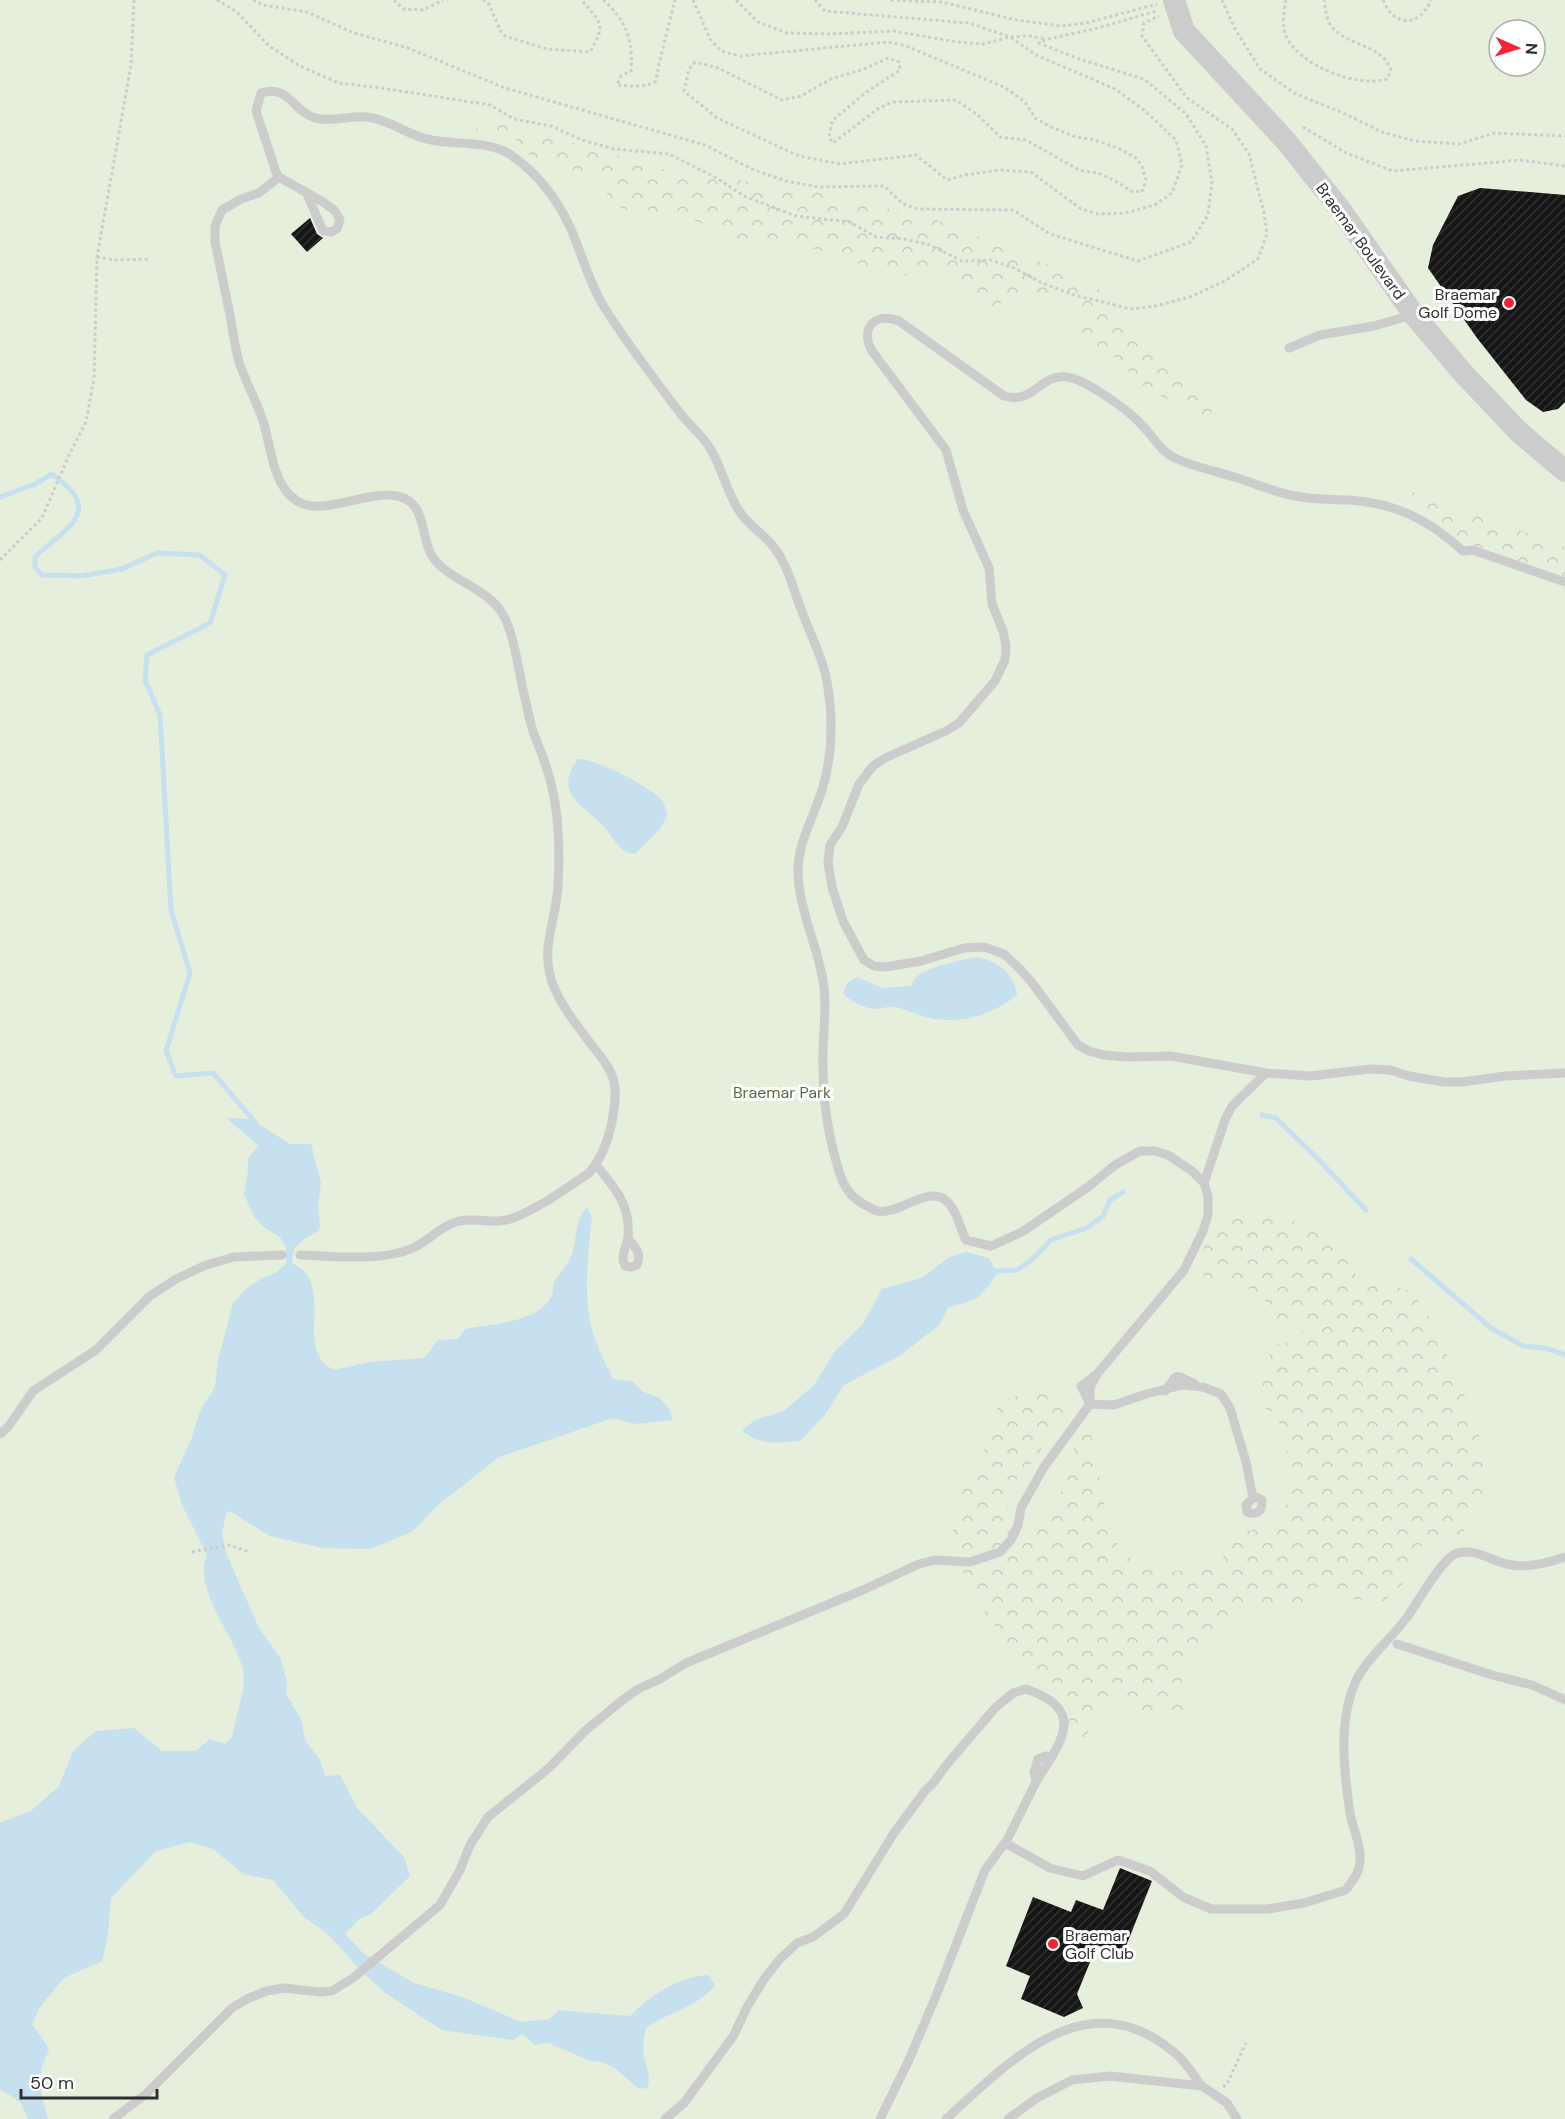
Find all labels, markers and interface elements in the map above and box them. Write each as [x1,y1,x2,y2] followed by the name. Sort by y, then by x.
[1487,18,1547,78] north arrow
[1521,42,1542,55] text: N
[1311,179,1410,304] street label: Braemar Boulevard
[1418,284,1497,323] place label: Braemar Golf Dome
[1502,296,1516,310] marker: Braemar Golf Dome
[733,1082,831,1103] park label: Braemar Park
[1065,1925,1134,1964] place label: Braemar Golf Club
[1046,1937,1060,1951] marker: Braemar Golf Club
[21,2062,158,2100] scale bar
[30,2071,74,2095] text: 50 m

